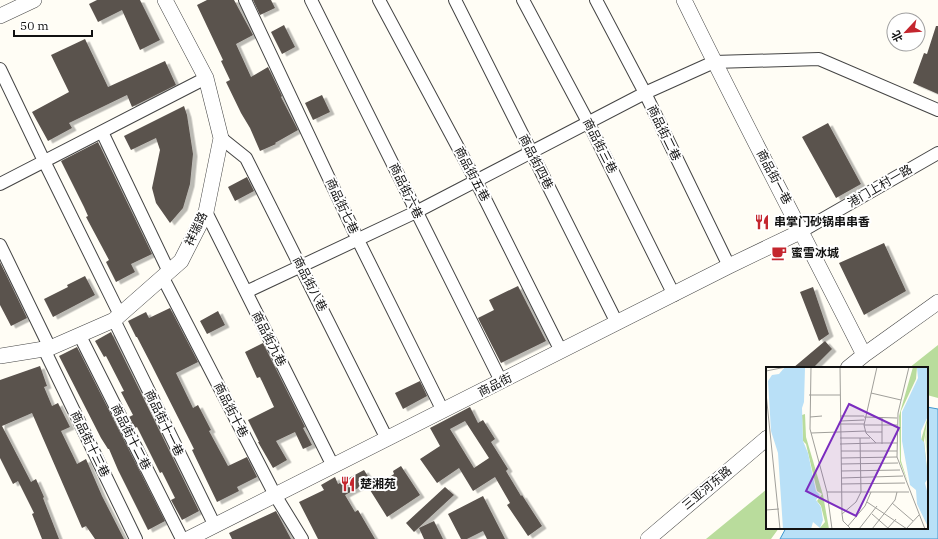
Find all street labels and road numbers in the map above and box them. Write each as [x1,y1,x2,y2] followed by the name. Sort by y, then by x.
[645,103,684,163] street label: 商品街二巷
[580,116,621,176] street label: 商品街三巷
[516,132,557,192] street label: 商品街四巷
[452,144,493,204] street label: 商品街五巷
[754,147,795,207] street label: 商品街一巷
[387,161,426,221] street label: 商品街六巷
[845,161,915,210] street label: 港门上村一路
[323,175,362,236] street label: 商品街七巷
[181,209,210,248] street label: 祥瑞路
[290,254,331,314] street label: 商品街八巷
[249,309,290,369] street label: 商品街九巷
[475,370,514,399] street label: 商品街
[211,380,252,440] street label: 商品街十巷
[142,387,187,458] street label: 商品街十一巷
[108,401,154,472] street label: 商品街十二巷
[68,408,113,479] street label: 商品街十三巷
[679,463,734,513] street label: 三亚河东路

